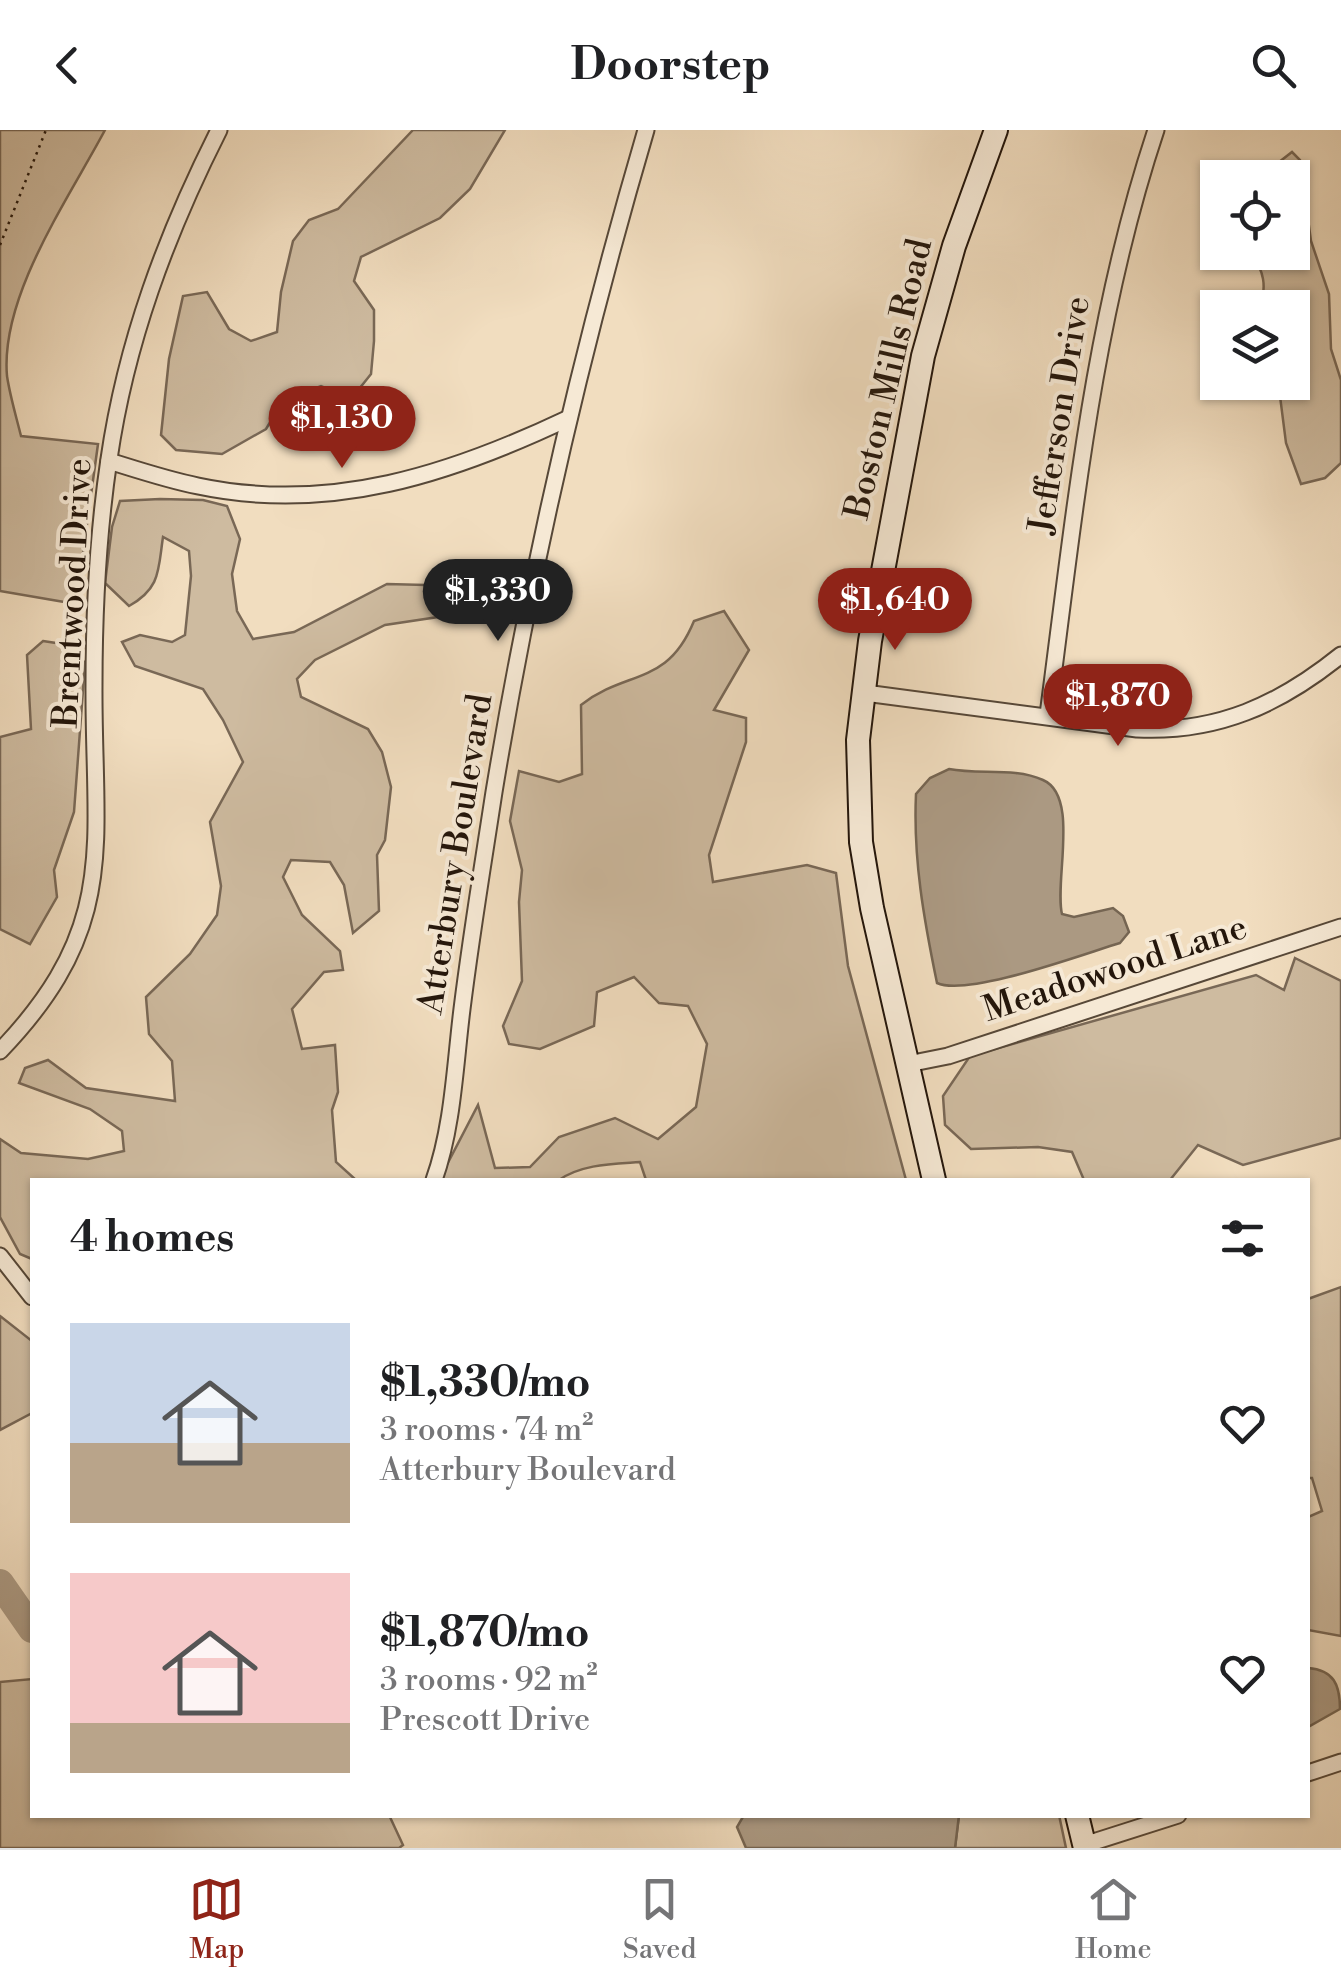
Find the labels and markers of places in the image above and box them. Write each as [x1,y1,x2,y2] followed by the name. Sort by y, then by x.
[261,386,423,471] pin: $1,130
[417,559,579,644] pin: $1,330
[814,568,976,653] pin: $1,640
[1037,664,1199,749] pin: $1,870

